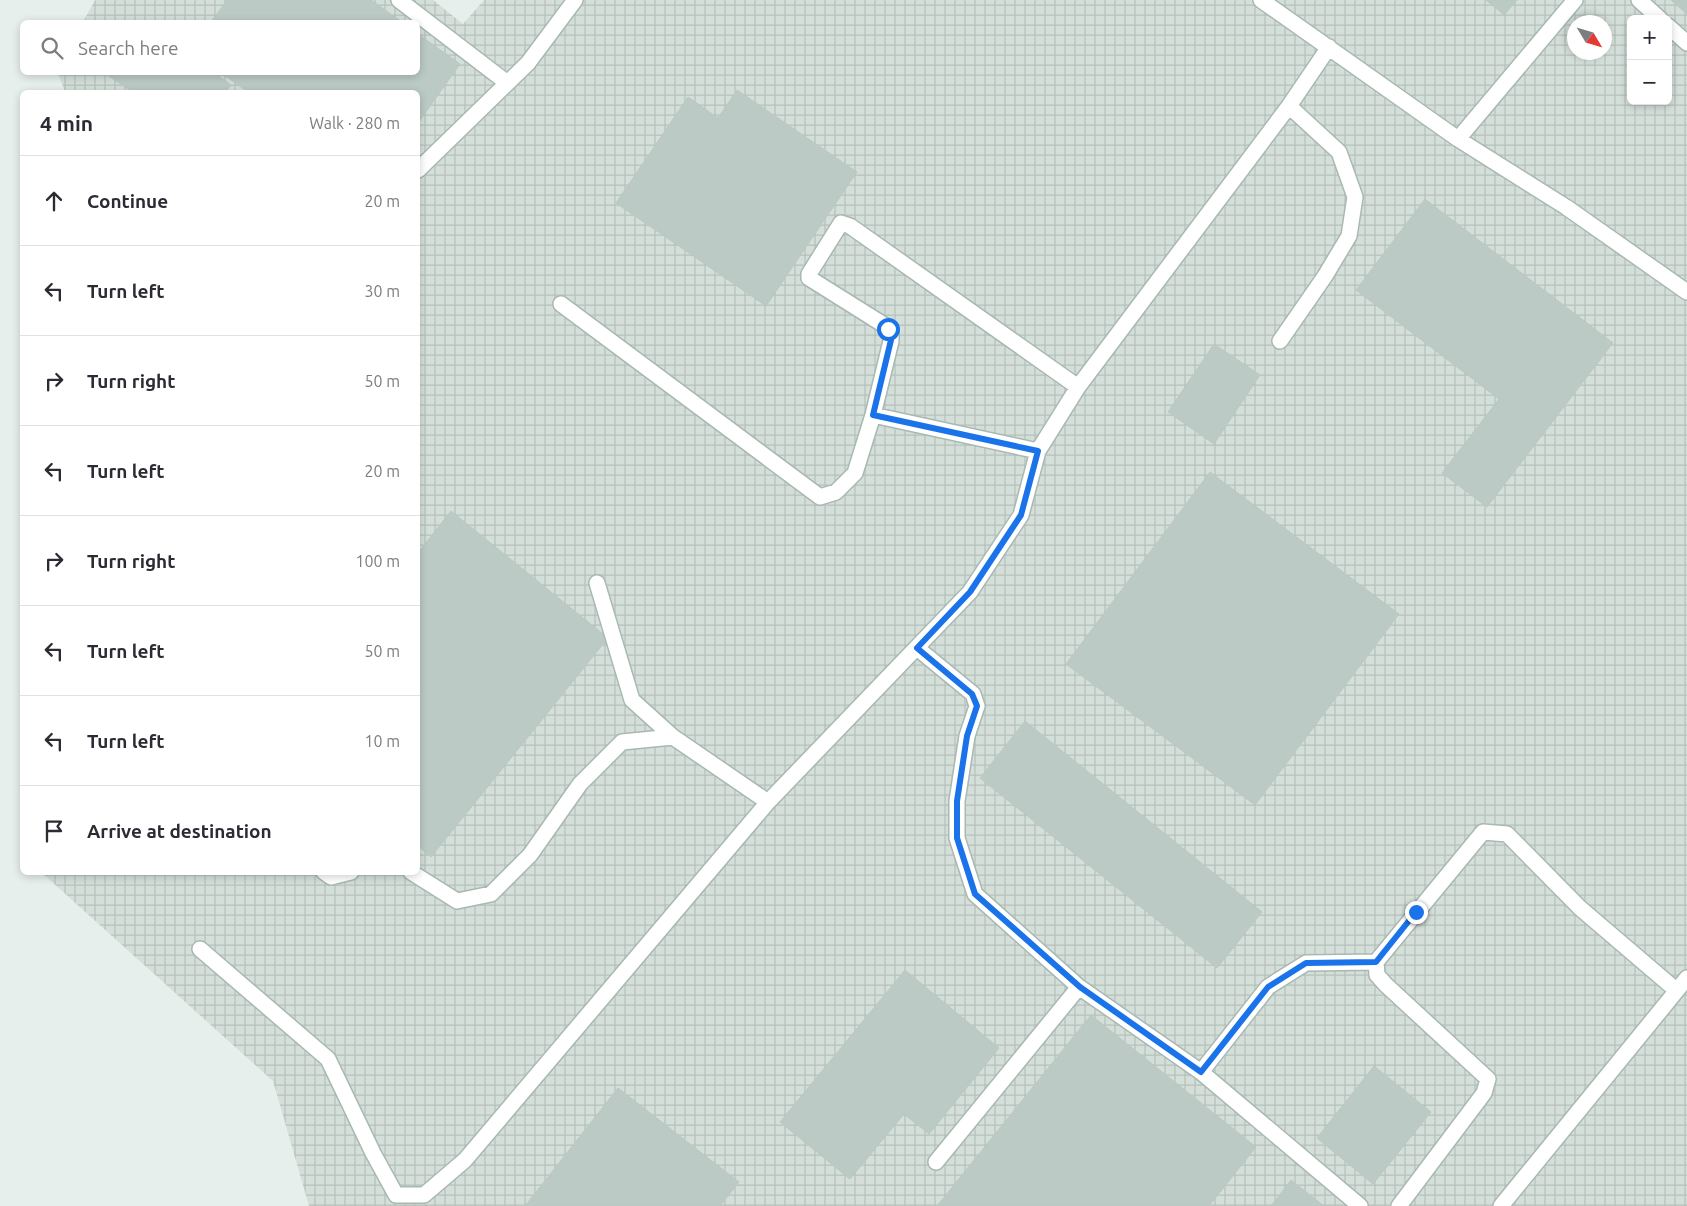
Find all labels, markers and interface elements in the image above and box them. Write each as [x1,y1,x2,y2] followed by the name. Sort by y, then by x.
[1567,15,1612,60] north arrow
[1627,15,1672,105] map controls
[1627,15,1672,60] button: +
[20,20,420,75] search box
[38,34,66,62] icon: search
[78,37,178,59] text: Search here
[1627,60,1672,105] button: −
[40,111,93,135] text: 4 min
[309,114,400,132] text: Walk · 280 m
[40,187,68,215] icon: ahead
[87,190,168,212] text: Continue
[364,192,400,210] text: 20 m
[40,277,68,305] icon: left
[87,280,165,302] text: Turn left
[364,282,400,300] text: 30 m
[877,318,900,341] route start
[40,367,68,395] icon: right
[87,370,175,392] text: Turn right
[364,372,400,390] text: 50 m
[40,457,68,485] icon: left
[87,460,165,482] text: Turn left
[364,462,400,480] text: 20 m
[40,547,68,575] icon: right
[87,550,175,572] text: Turn right
[355,552,400,570] text: 100 m
[40,637,68,665] icon: left
[87,640,165,662] text: Turn left
[364,642,400,660] text: 50 m
[40,727,68,755] icon: left
[87,730,165,752] text: Turn left
[364,732,400,750] text: 10 m
[40,817,68,845] icon: arrive
[87,820,272,842] text: Arrive at destination
[1405,901,1428,924] route end

